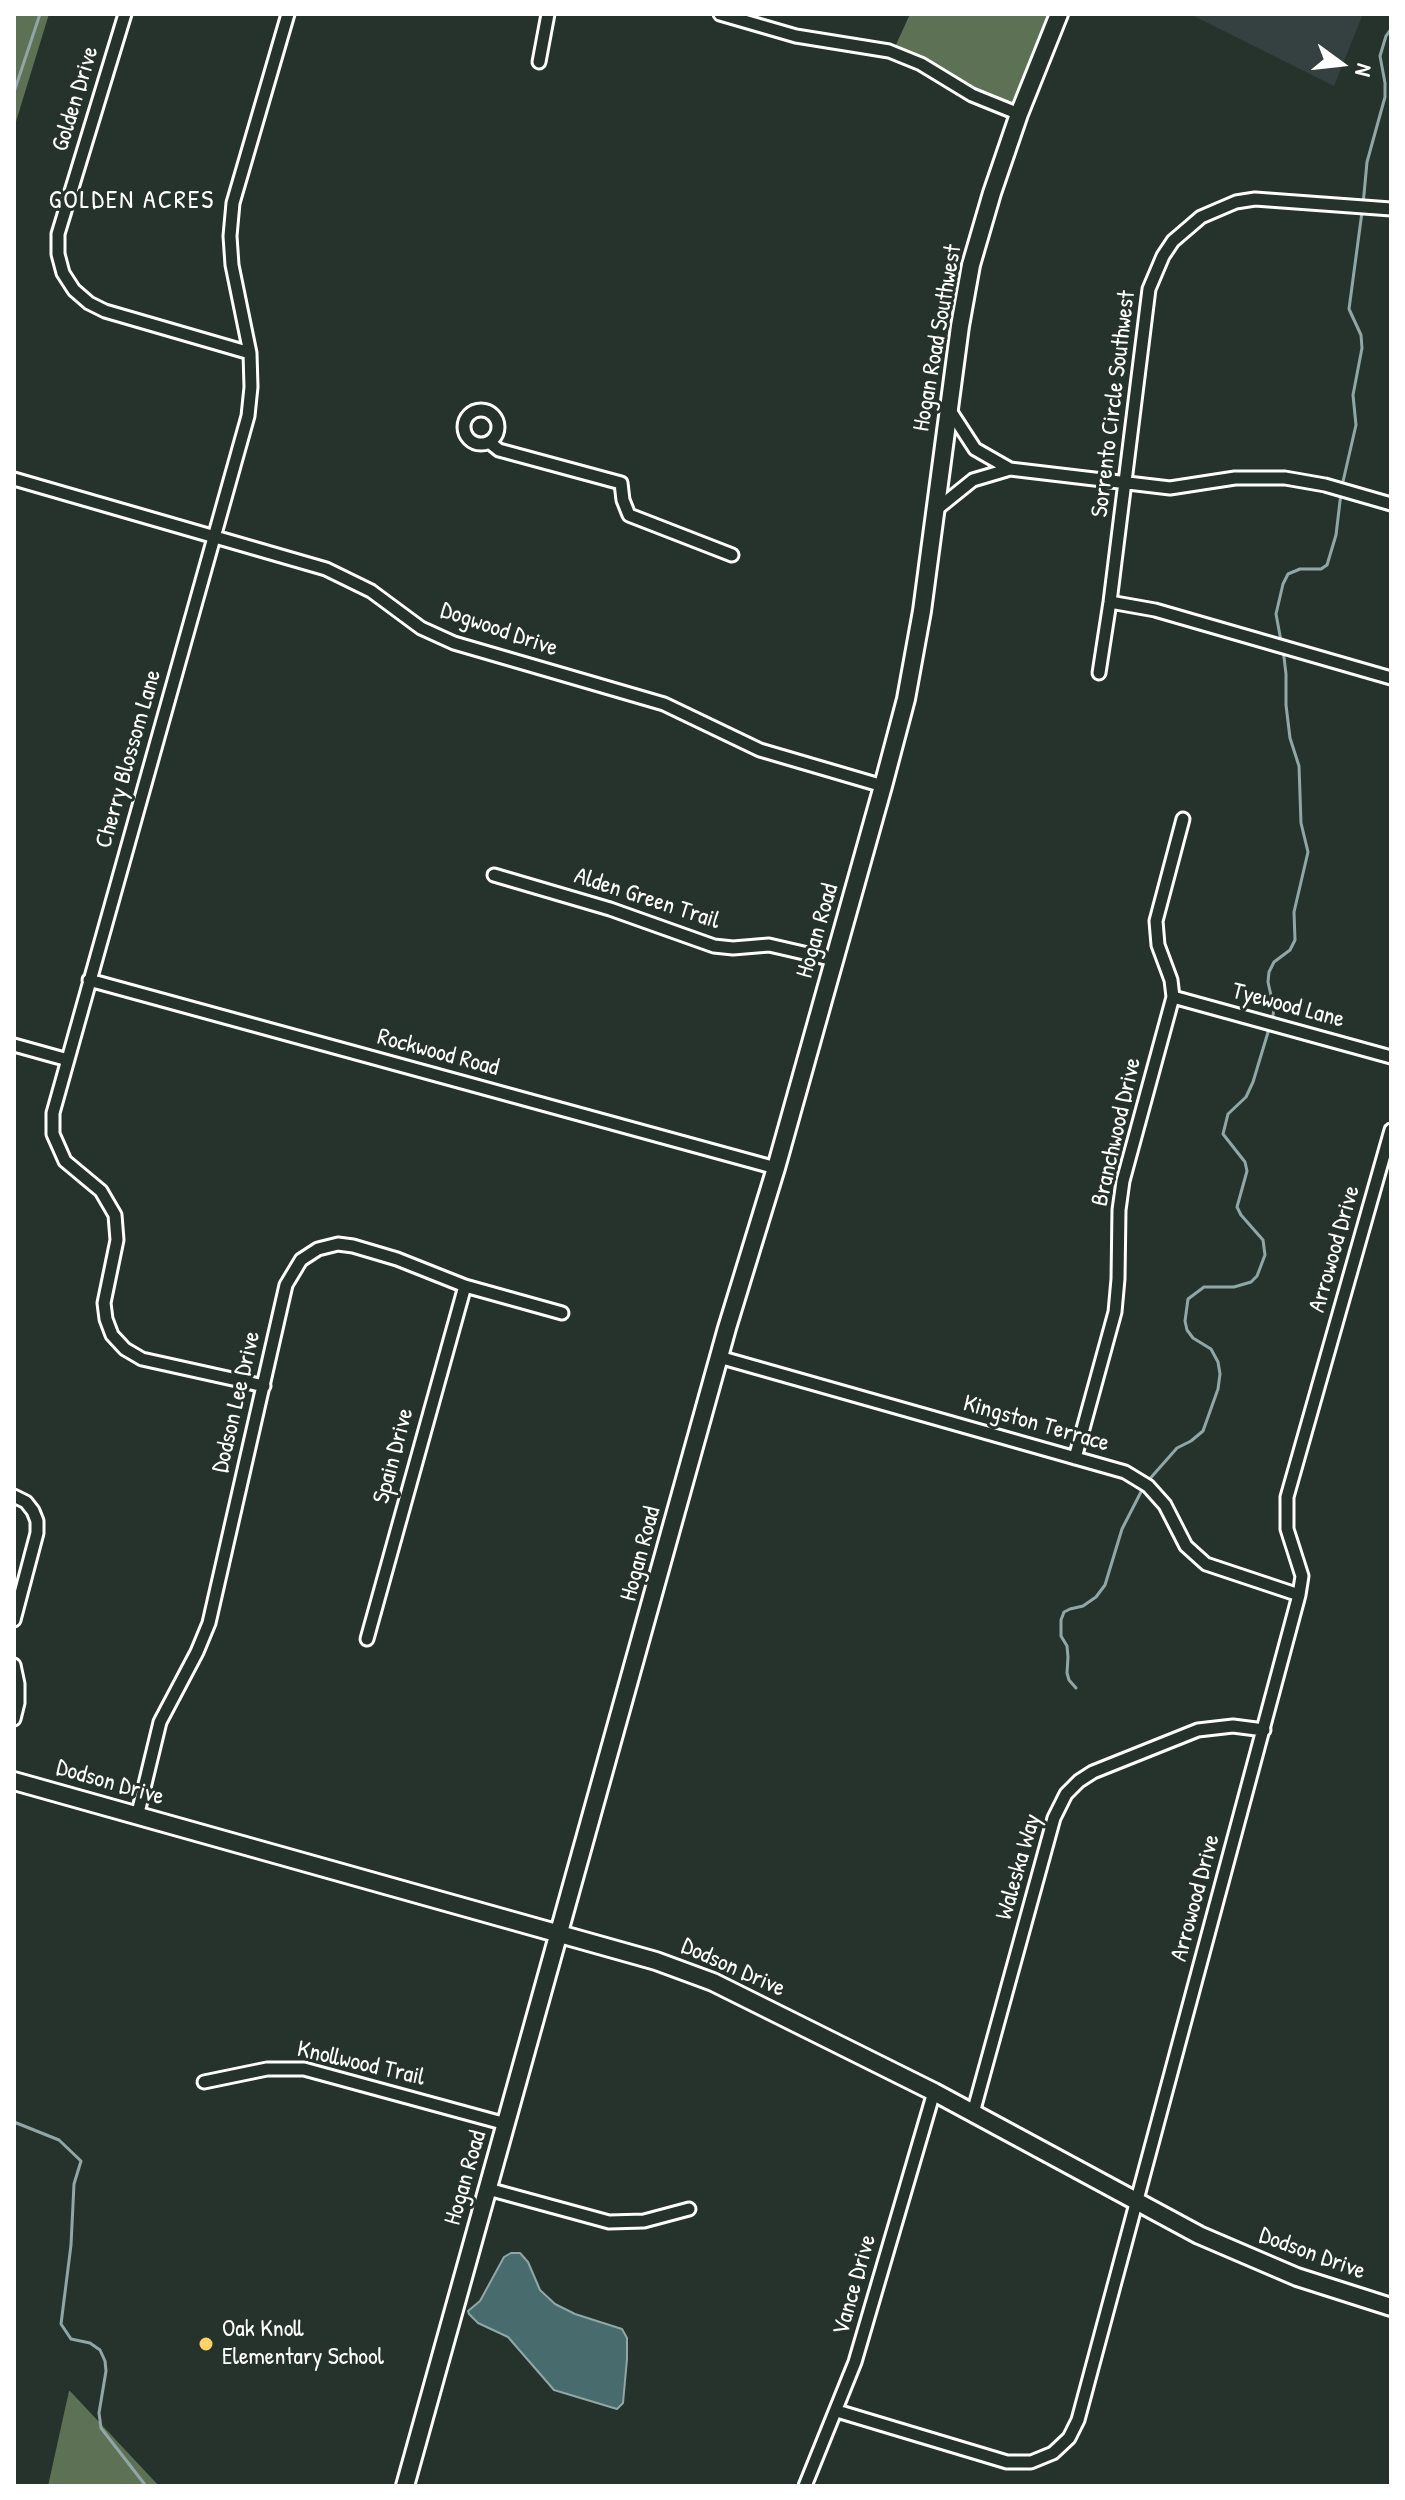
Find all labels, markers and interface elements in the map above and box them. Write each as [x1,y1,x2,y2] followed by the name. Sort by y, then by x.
[1301,24,1381,104] north arrow
[46,43,106,155] street label: Golden Drive
[1348,61,1380,80] text: N
[49,185,215,217] district label: GOLDEN ACRES
[907,242,969,434] street label: Hogan Road Southwest
[1086,289,1142,519] street label: Sorrento Circle Southwest
[437,596,561,664] street label: Dogwood Drive
[90,667,168,851] street label: Cherry Blossom Lane
[571,862,723,936] street label: Alden Green Trail
[791,881,845,981] street label: Hogan Road
[1229,977,1347,1035] street label: Tyewood Lane
[374,1023,502,1083] street label: Rockwood Road
[1086,1055,1148,1209] street label: Branchwood Drive
[1303,1182,1367,1316] street label: Arrowood Drive
[207,1328,267,1476] street label: Dodson Lee Drive
[960,1389,1112,1459] street label: Kingston Terrace
[367,1405,421,1507] street label: Spain Drive
[615,1504,667,1604] street label: Hogan Road
[53,1754,167,1812] street label: Dodson Drive
[990,1811,1048,1923] street label: Waleska Way
[1165,1831,1227,1965] street label: Arrowood Drive
[676,1932,790,2004] street label: Dodson Drive
[294,2035,428,2093] street label: Knollwood Trail
[439,2128,493,2228] street label: Hogan Road
[1255,2222,1369,2286] street label: Dodson Drive
[827,2231,883,2339] street label: Vance Drive
[222,2316,384,2372] place label: Oak Knoll Elementary School
[197,2335,215,2353] marker: Oak Knoll Elementary School

